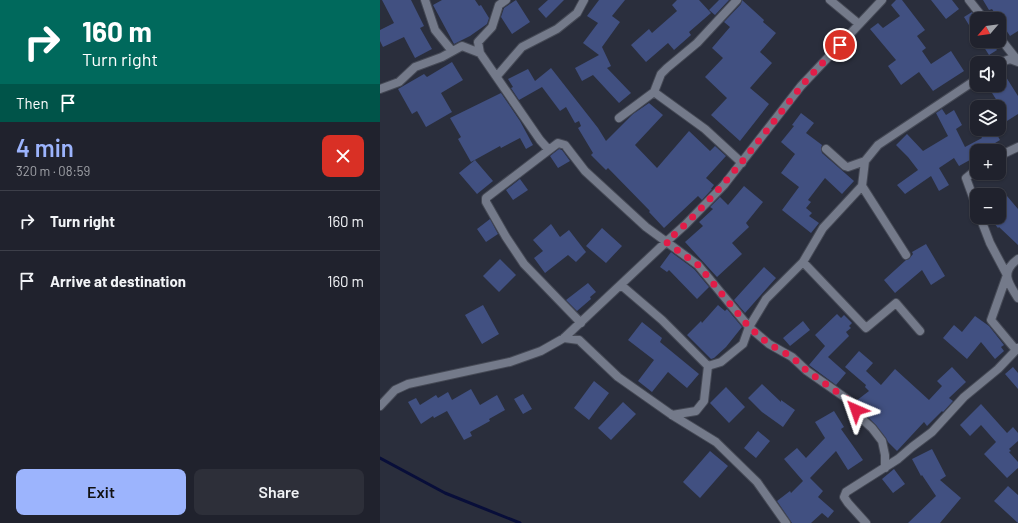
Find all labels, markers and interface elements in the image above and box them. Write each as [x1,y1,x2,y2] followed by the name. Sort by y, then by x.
[970,12,1006,48] north arrow
[970,12,1006,224] map controls
[82,14,152,48] text: 160 m
[16,16,68,68] icon: right
[823,28,857,62] pin
[829,34,851,56] icon: arrive
[82,48,158,70] text: Turn right
[970,56,1006,92] button: sound
[57,92,79,114] icon: arrive
[16,94,49,112] text: Then
[970,100,1006,136] button: layers
[16,133,74,162] text: 4 min
[322,135,364,177] button: close
[970,144,1006,180] button: +
[16,163,90,179] text: 320 m · 08:59
[970,188,1006,224] button: −
[16,210,38,232] icon: right
[50,212,115,230] text: Turn right
[327,212,364,230] text: 160 m
[16,270,38,292] icon: arrive
[50,272,186,290] text: Arrive at destination
[327,272,364,290] text: 160 m
[835,389,877,431] position arrow
[16,469,186,515] button: Exit
[194,469,364,515] button: Share

